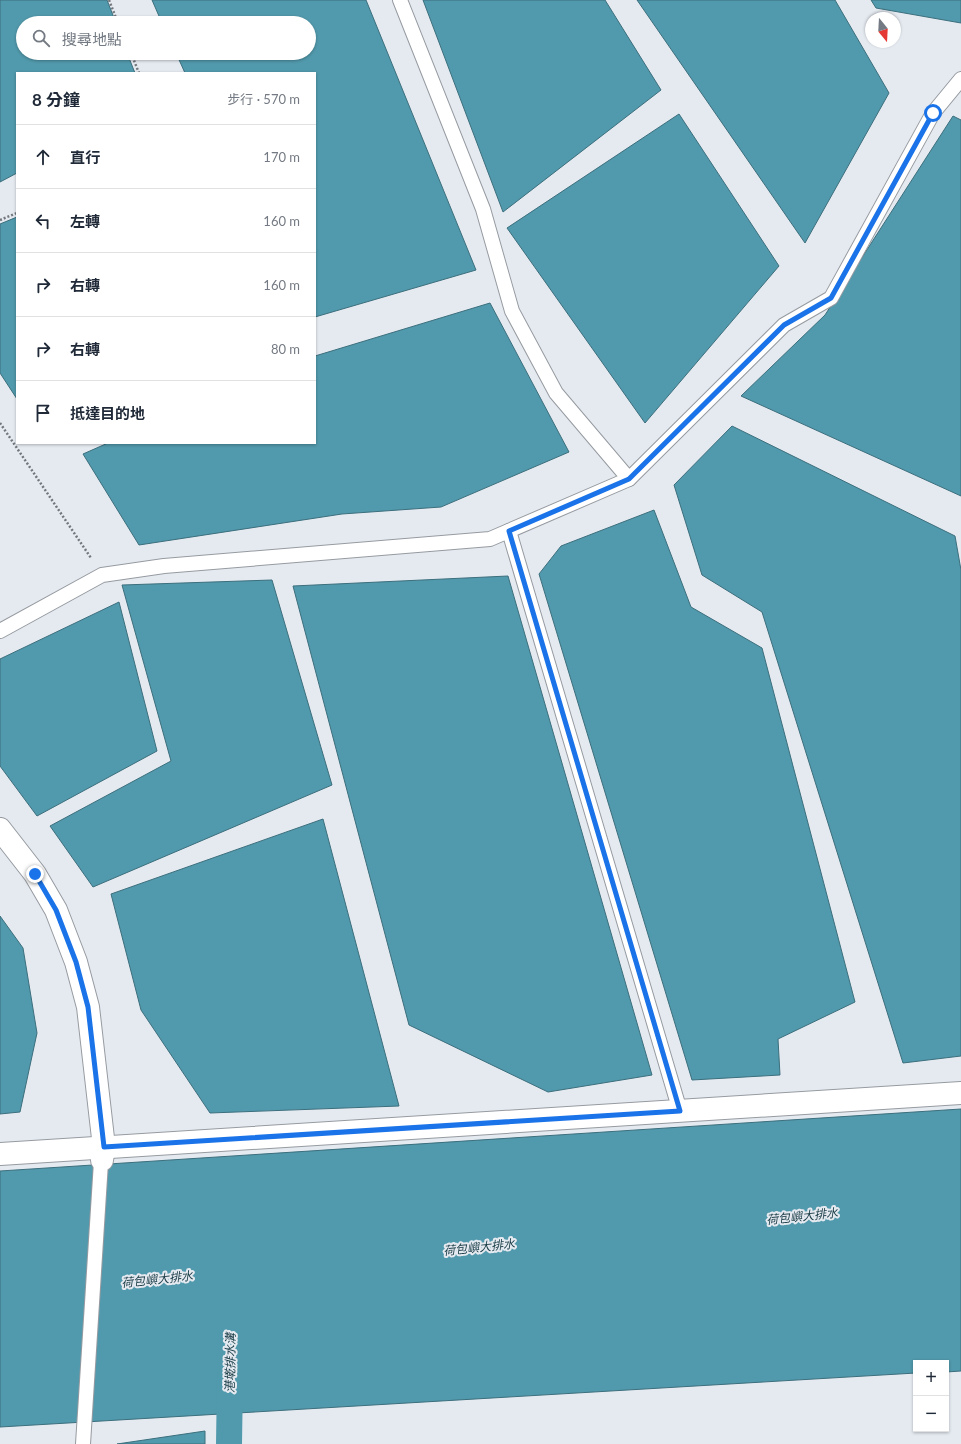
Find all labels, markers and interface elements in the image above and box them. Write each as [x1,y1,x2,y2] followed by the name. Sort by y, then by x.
[865,12,901,48] north arrow
[16,16,316,60] search box
[30,27,52,49] icon: search
[62,30,122,48] text: 搜尋地點
[32,89,80,110] text: 8 分鐘
[227,91,300,107] text: 步行 · 570 m
[924,104,942,122] route start
[32,146,54,168] icon: ahead
[70,148,100,166] text: 直行
[263,149,300,165] text: 170 m
[32,210,54,232] icon: left
[70,212,100,230] text: 左轉
[263,213,300,229] text: 160 m
[32,274,54,296] icon: right
[70,276,100,294] text: 右轉
[263,277,300,293] text: 160 m
[32,338,54,360] icon: right
[70,340,100,358] text: 右轉
[271,341,300,357] text: 80 m
[32,402,54,424] icon: arrive
[70,404,145,422] text: 抵達目的地
[26,865,44,883] route end
[765,1205,840,1227] water label: 荷包嶼大排水
[442,1236,517,1258] water label: 荷包嶼大排水
[120,1268,195,1290] water label: 荷包嶼大排水
[222,1331,238,1393] water label: 港墘排水溝
[913,1360,949,1432] map controls
[913,1360,949,1396] button: +
[913,1396,949,1432] button: −

